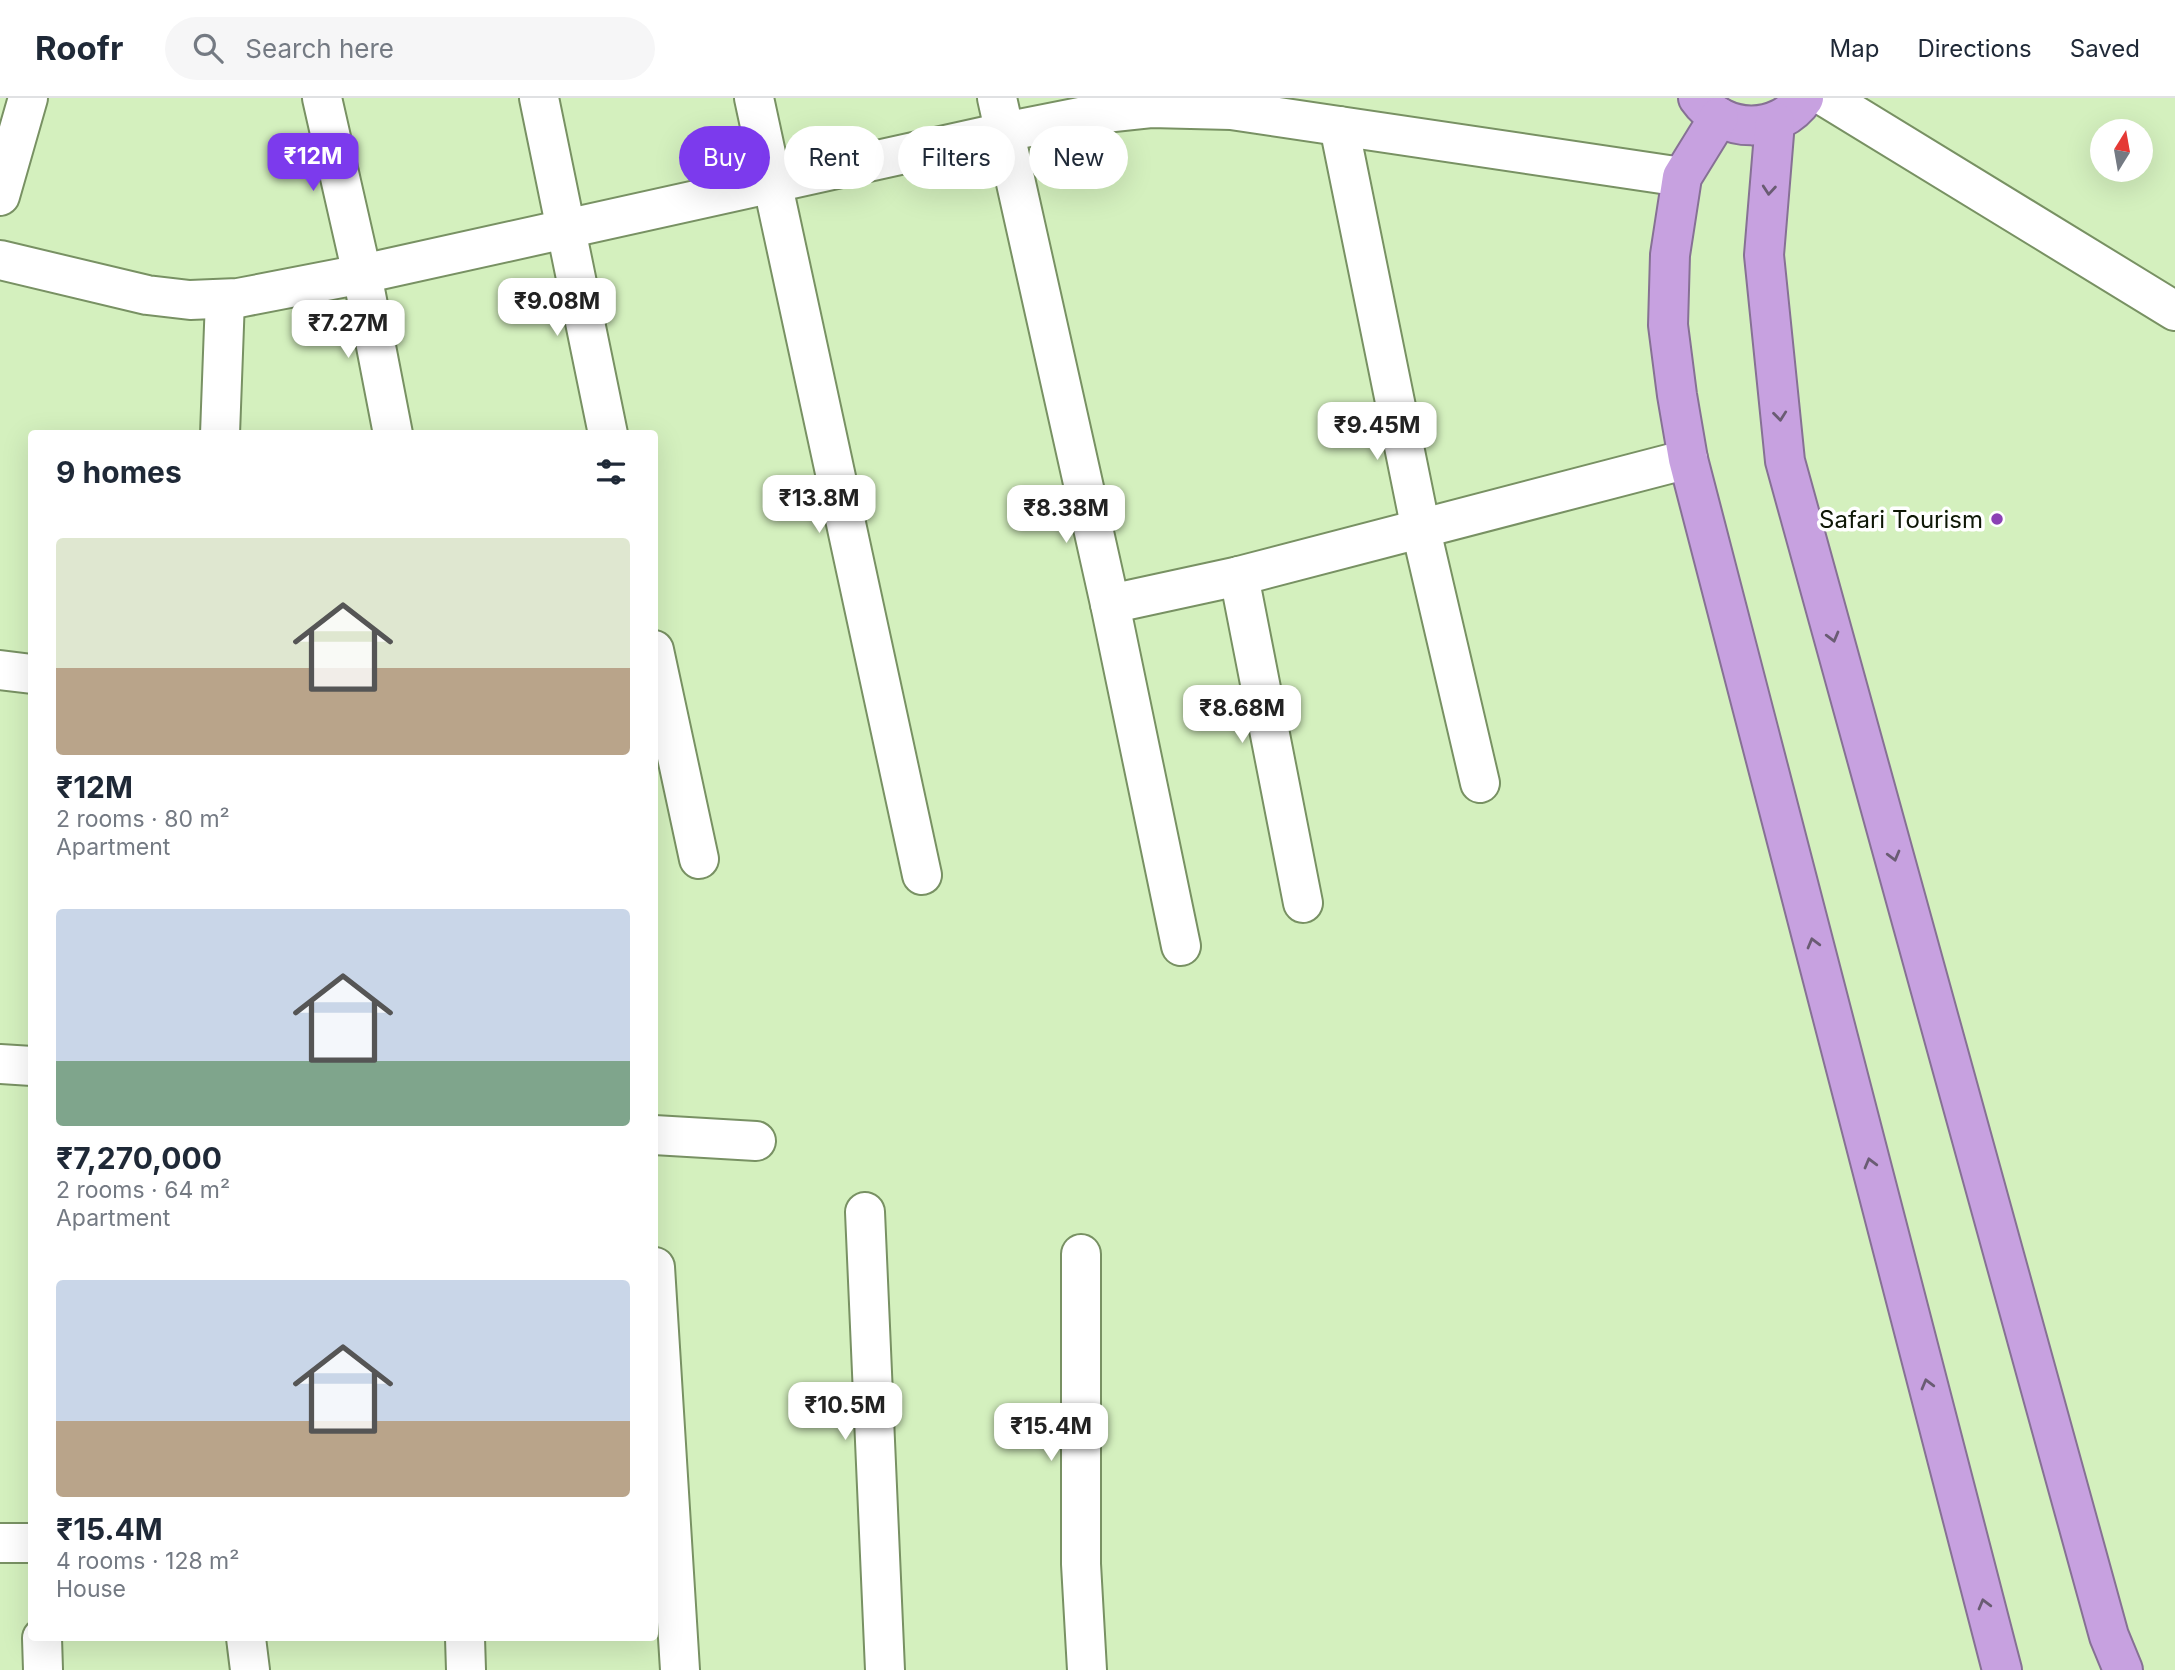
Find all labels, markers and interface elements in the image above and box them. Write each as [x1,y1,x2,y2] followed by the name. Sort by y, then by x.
[165,17,655,80] search box
[35,28,123,68] text: Roofr
[189,29,227,67] icon: search
[245,33,394,64] text: Search here
[1830,34,1879,63] text: Map
[1917,34,2032,63] text: Directions
[2070,34,2140,63] text: Saved
[2090,119,2152,182] north arrow
[2090,119,2153,182] map controls
[679,126,770,189] chip: Buy
[784,126,884,189] chip: Rent
[898,126,1015,189] chip: Filters
[1029,126,1128,189] chip: New
[272,134,354,193] pin: ₹12M
[284,142,342,170] text: ₹12M
[1762,184,1777,195] one-way arrow
[500,278,614,338] pin: ₹9.08M
[514,287,600,315] text: ₹9.08M
[291,300,405,360] pin: ₹7.27M
[308,309,388,337] text: ₹7.27M
[1320,402,1434,462] pin: ₹9.45M
[1773,410,1788,422] one-way arrow
[1334,411,1420,439] text: ₹9.45M
[592,453,630,491] icon: filters
[56,454,182,490] text: 9 homes
[762,476,876,535] pin: ₹13.8M
[779,484,859,512] text: ₹13.8M
[1009,486,1123,545] pin: ₹8.38M
[1023,494,1109,522] text: ₹8.38M
[1819,505,1983,534] place label: Safari Tourism
[1989,511,2005,527] marker: Safari Tourism
[280,584,406,710] icon: home
[1825,631,1840,643] one-way arrow
[1185,686,1299,745] pin: ₹8.68M
[1199,694,1285,722] text: ₹8.68M
[56,769,133,805] text: ₹12M
[56,805,230,833] text: 2 rooms · 80 m²
[56,833,170,861] text: Apartment
[1886,850,1900,862] one-way arrow
[1807,937,1821,949] one-way arrow
[280,955,406,1081] icon: home
[56,1140,222,1176] text: ₹7,270,000
[1864,1158,1878,1170] one-way arrow
[56,1176,230,1204] text: 2 rooms · 64 m²
[56,1204,170,1232] text: Apartment
[280,1326,406,1452] icon: home
[1921,1378,1935,1390] one-way arrow
[788,1382,902,1442] pin: ₹10.5M
[804,1391,886,1419] text: ₹10.5M
[994,1404,1108,1463] pin: ₹15.4M
[1010,1412,1092,1440] text: ₹15.4M
[56,1511,163,1547] text: ₹15.4M
[56,1547,239,1575] text: 4 rooms · 128 m²
[56,1575,126,1603] text: House
[1978,1598,1992,1610] one-way arrow

